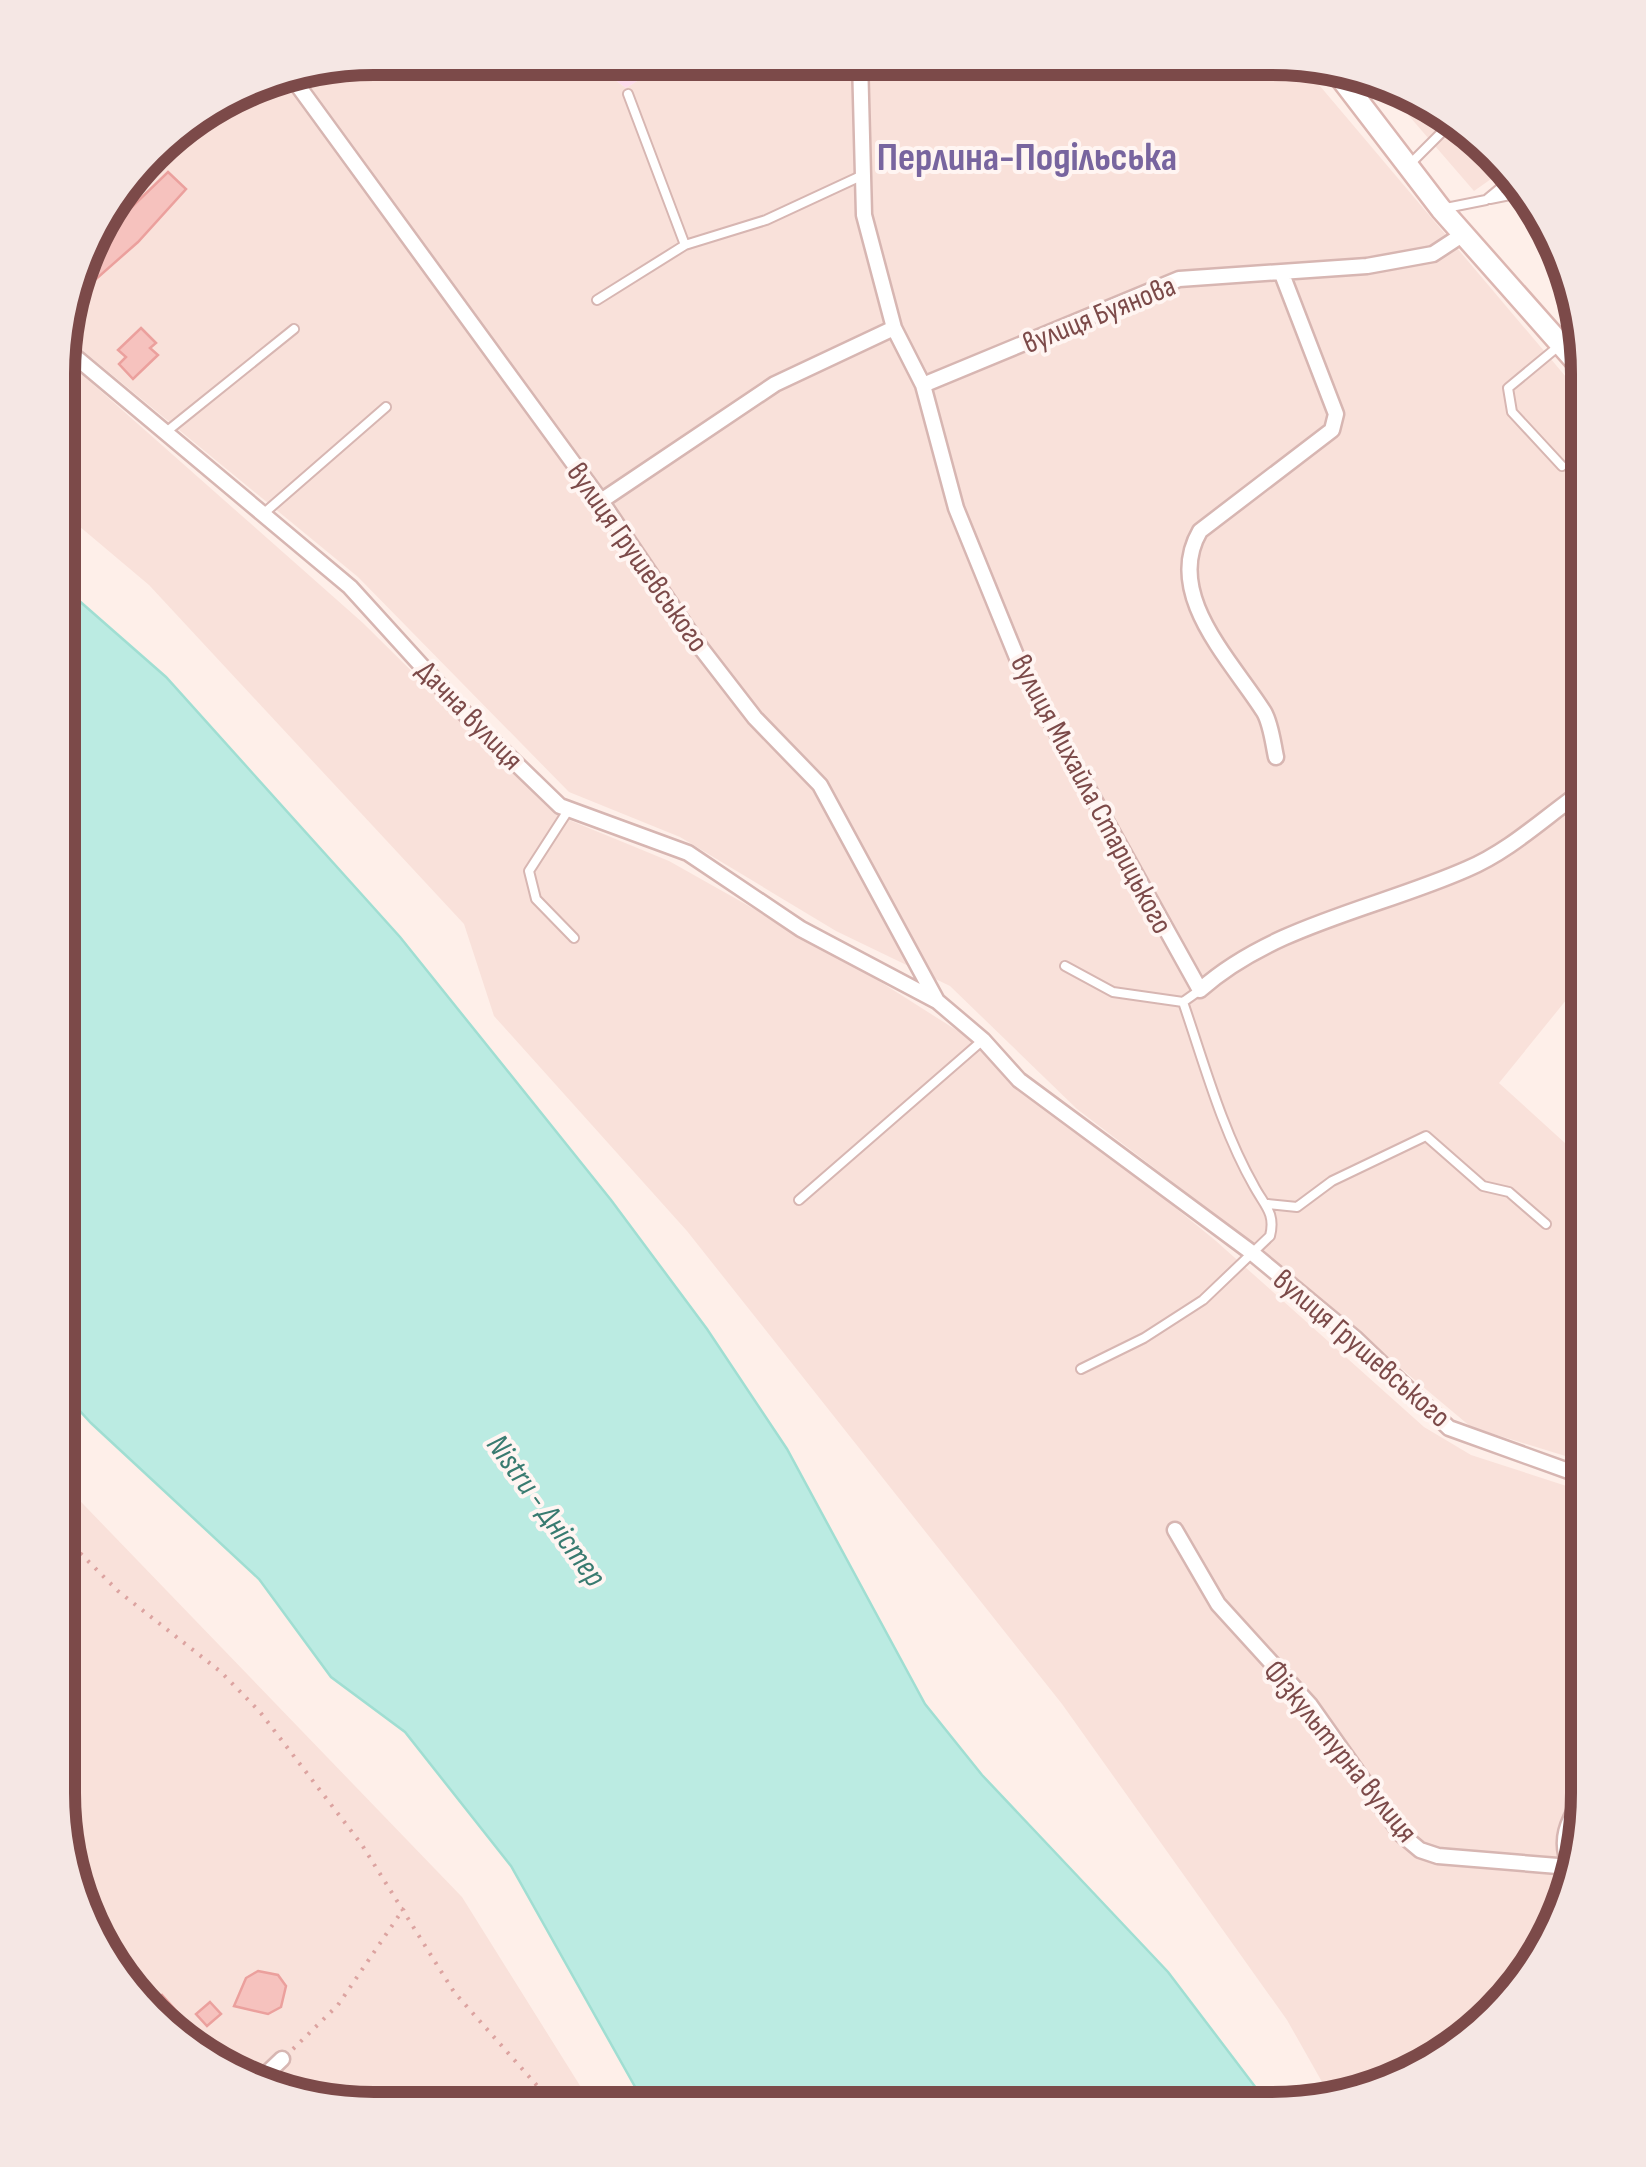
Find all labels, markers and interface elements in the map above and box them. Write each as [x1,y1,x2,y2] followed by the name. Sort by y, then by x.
[877,134,1177,182] district label: Перлина-Подільська
[1018,268,1181,362] street label: вулиця Буянова
[559,456,716,659] street label: вулиця Грушевського
[1002,649,1180,940] street label: вулиця Михайла Старицького
[408,654,530,778] street label: Дачна вулиця
[1265,1262,1457,1435] street label: вулиця Грушевського
[478,1427,614,1595] water label: Nistru - Дністер
[1256,1653,1425,1850] street label: Фізкультурна вулиця

